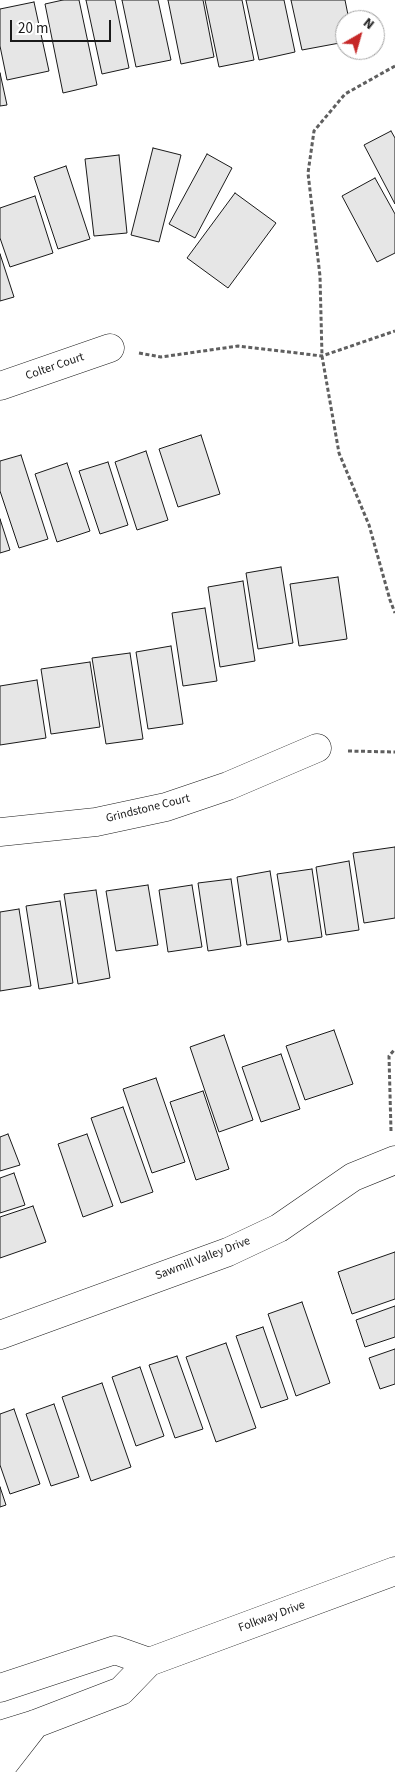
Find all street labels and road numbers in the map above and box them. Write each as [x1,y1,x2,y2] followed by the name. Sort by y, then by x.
[24,350,86,384] street label: Colter Court
[105,792,191,826] street label: Grindstone Court
[153,1234,253,1284] street label: Sawmill Valley Drive
[237,1598,307,1636] street label: Folkway Drive

